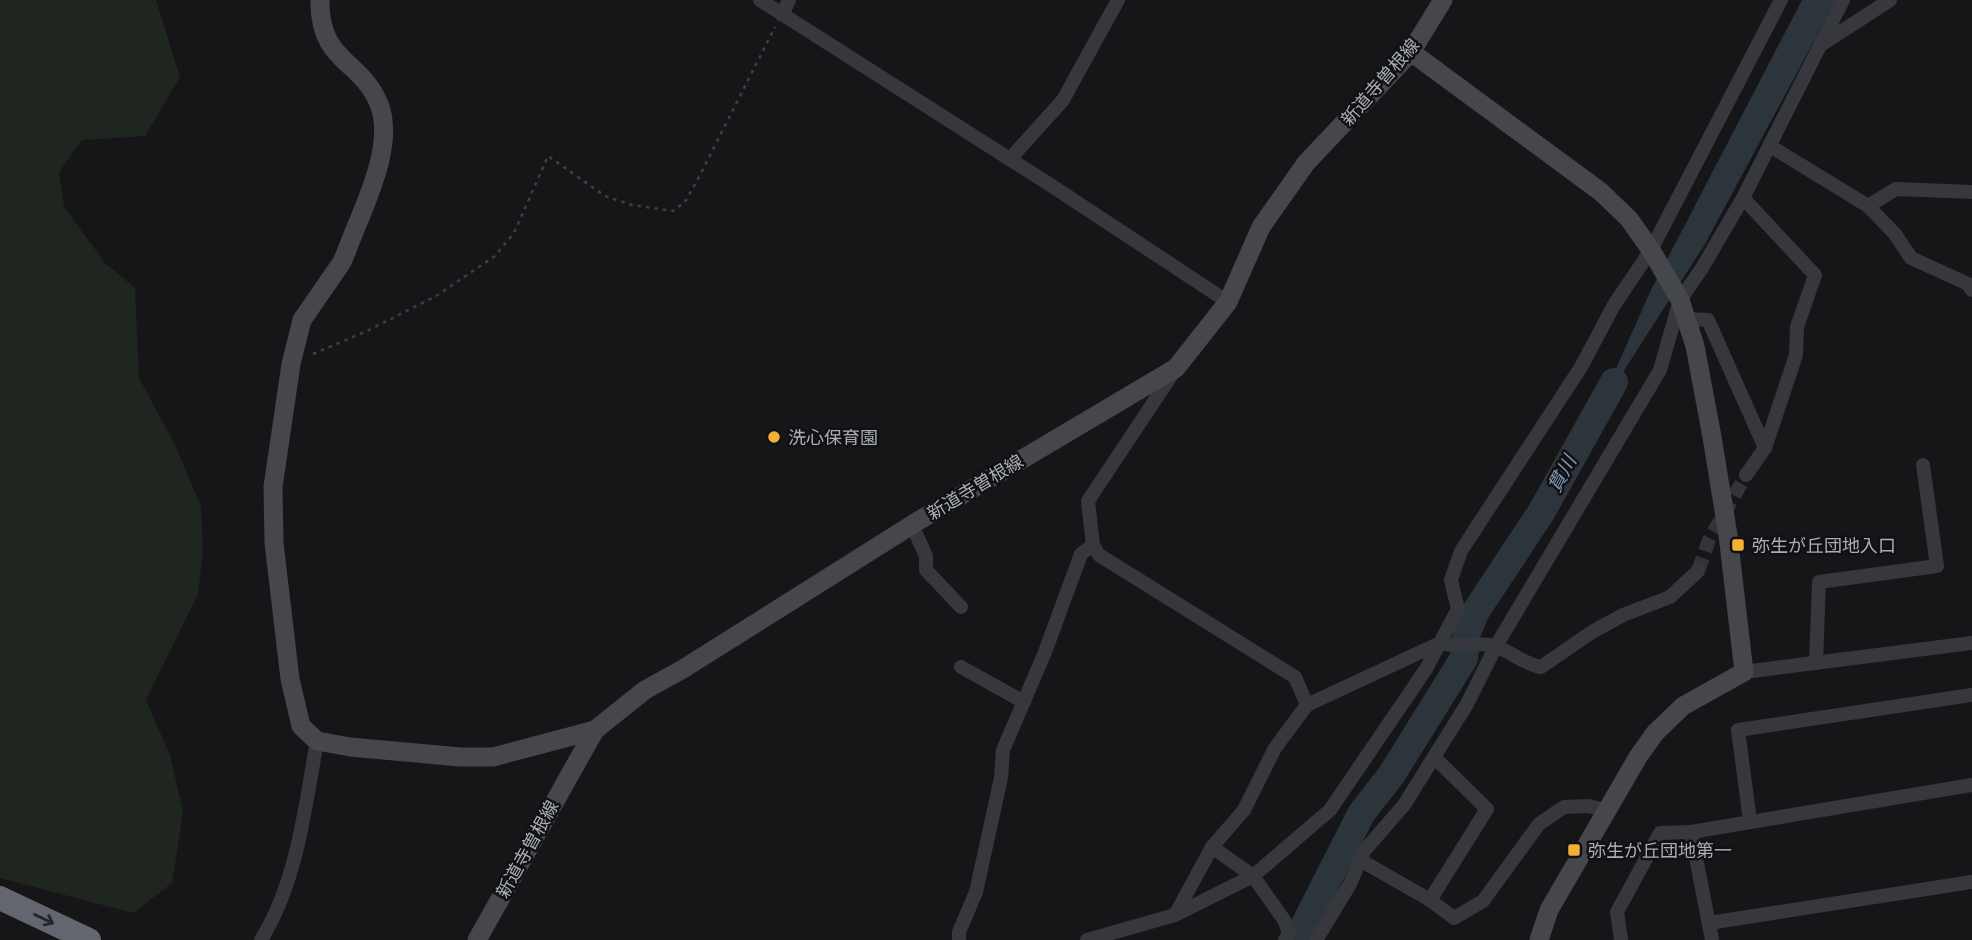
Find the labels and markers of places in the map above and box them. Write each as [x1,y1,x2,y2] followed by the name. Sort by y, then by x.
[788,427,878,448] place label: 洗心保育園
[766,429,782,445] marker: 洗心保育園
[1752,535,1896,556] place label: 弥生が丘団地入口
[1730,537,1746,553] marker: 弥生が丘団地入口
[1588,840,1732,861] place label: 弥生が丘団地第一
[1566,842,1582,858] marker: 弥生が丘団地第一

